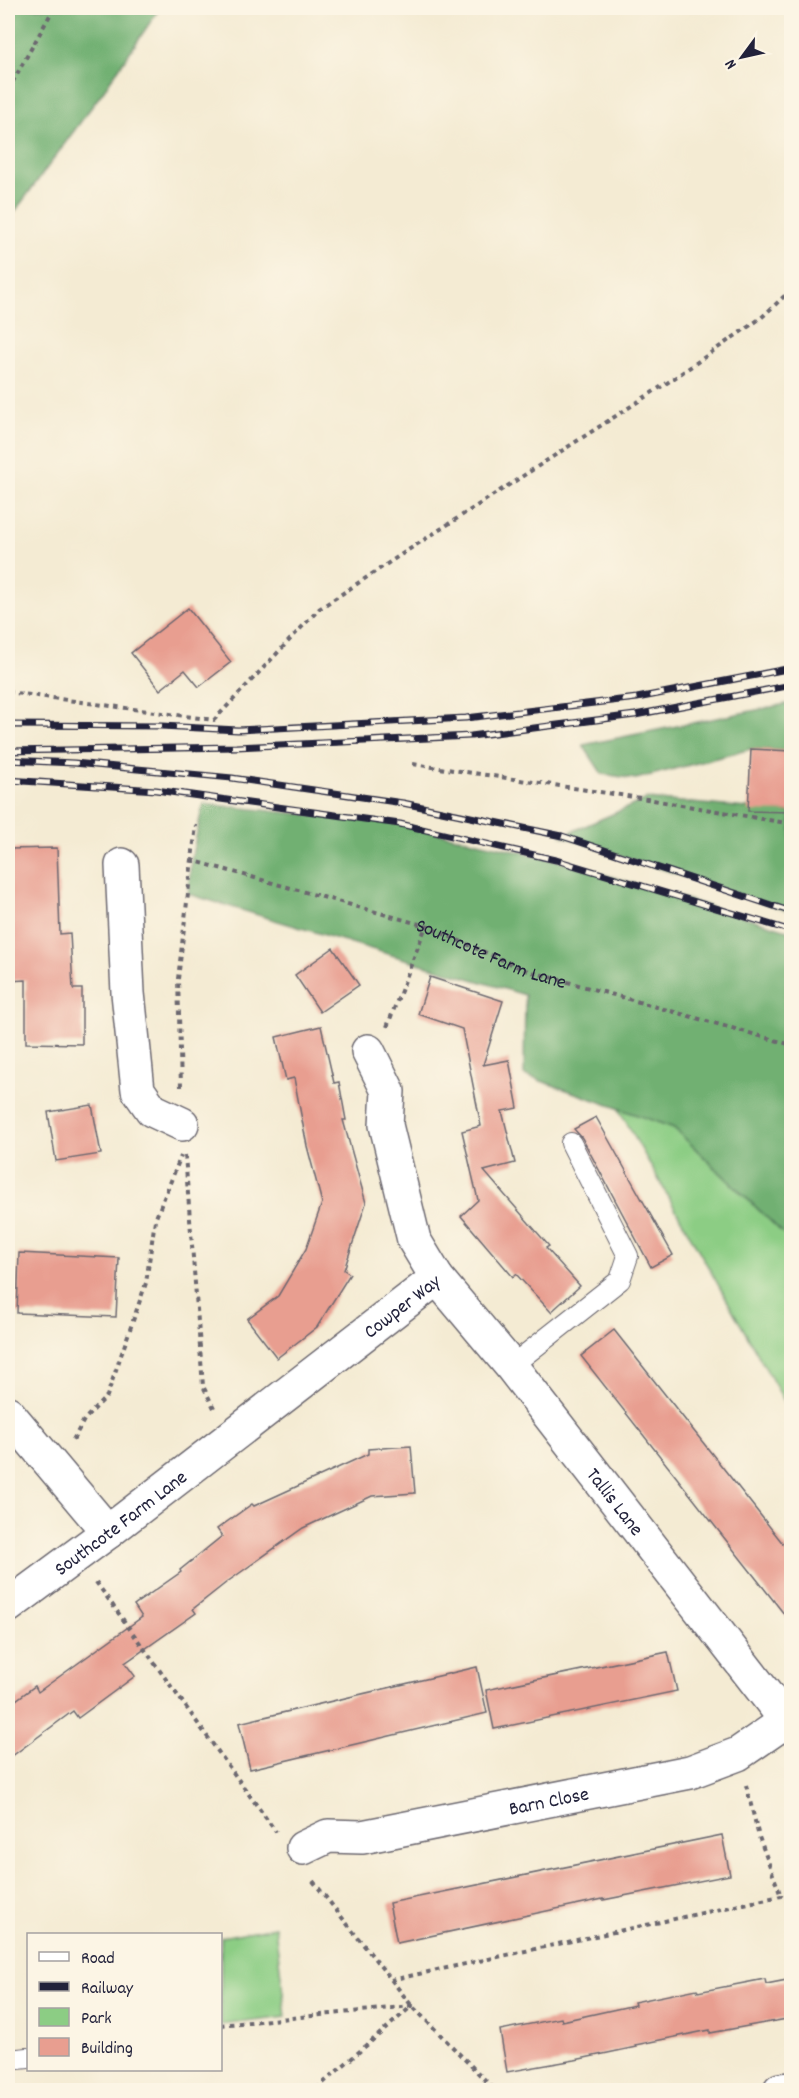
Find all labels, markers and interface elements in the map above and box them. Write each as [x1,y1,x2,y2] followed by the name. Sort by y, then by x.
[712,27,772,87] north arrow
[720,54,743,73] text: N
[412,913,569,998] street label: Southcote Farm Lane
[359,1269,448,1347] street label: Cowper Way
[578,1463,649,1543] street label: Tallis Lane
[50,1465,194,1584] street label: Southcote Farm Lane
[507,1781,592,1825] street label: Barn Close
[27,1933,222,2071] legend
[81,1947,115,1972] text: Road
[81,1977,134,2002] text: Railway
[81,2007,112,2032] text: Park
[81,2037,133,2062] text: Building

